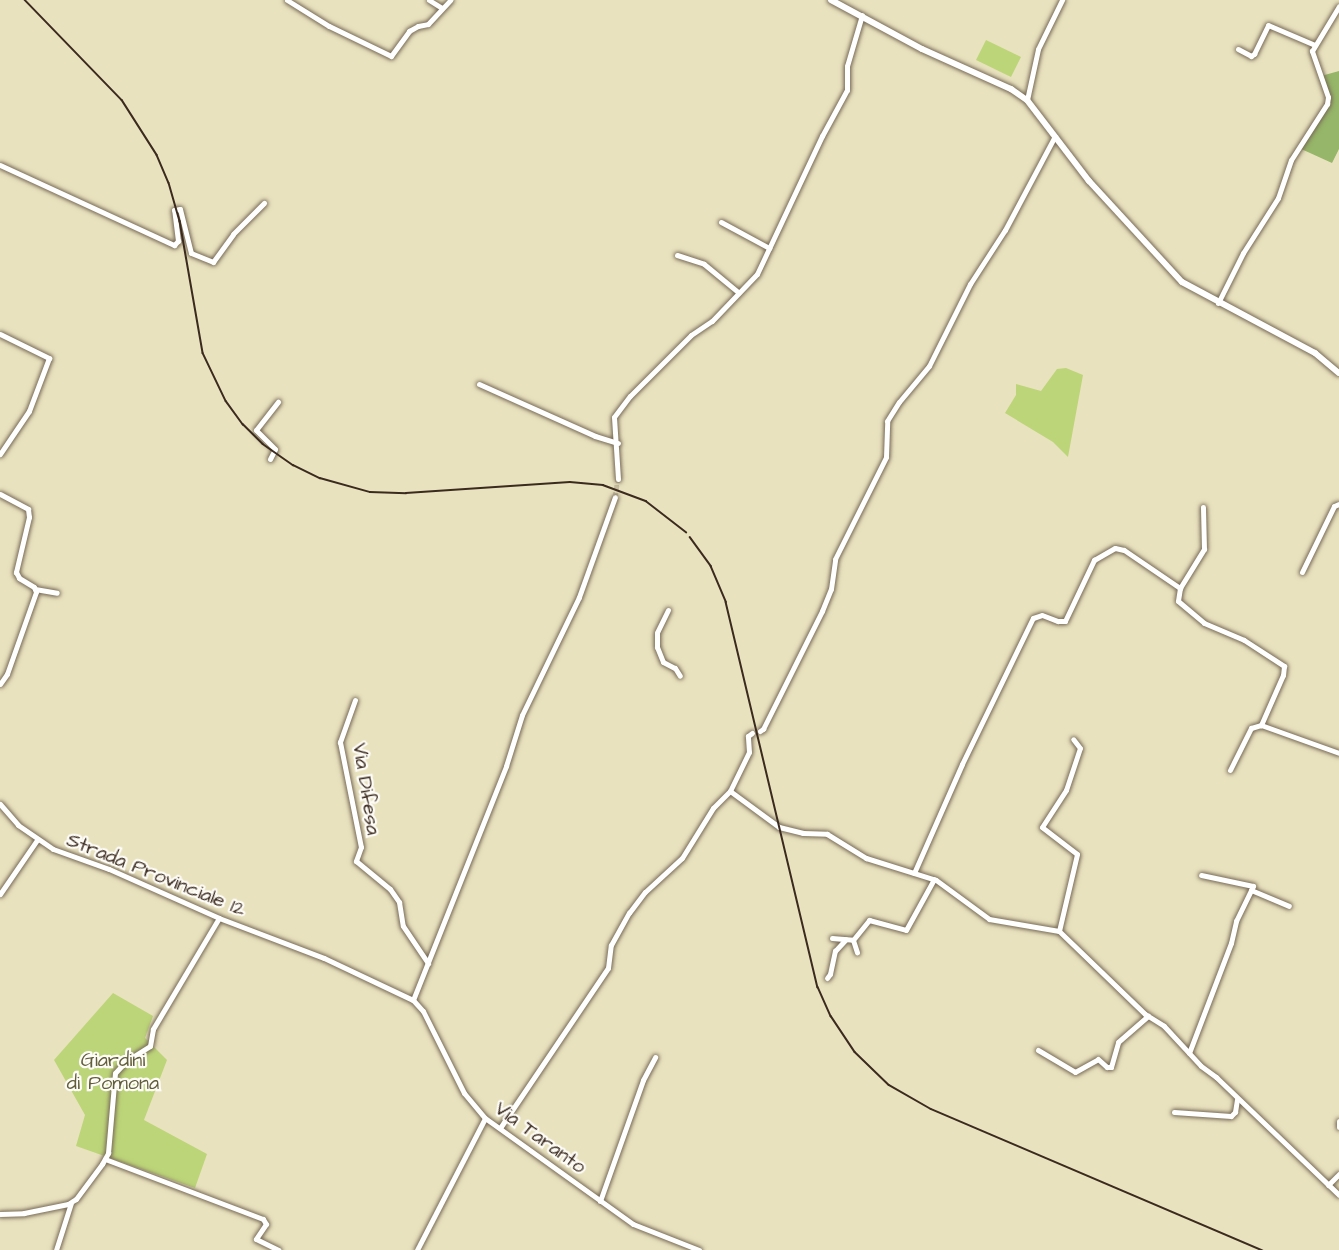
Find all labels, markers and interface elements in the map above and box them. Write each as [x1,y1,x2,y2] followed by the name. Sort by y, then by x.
[347,741,385,837] street label: Via Difesa
[63,828,249,922] street label: Strada Provinciale 12
[67,1048,159,1095] park label: Giardini di Pomona
[490,1097,590,1179] street label: Via Taranto

